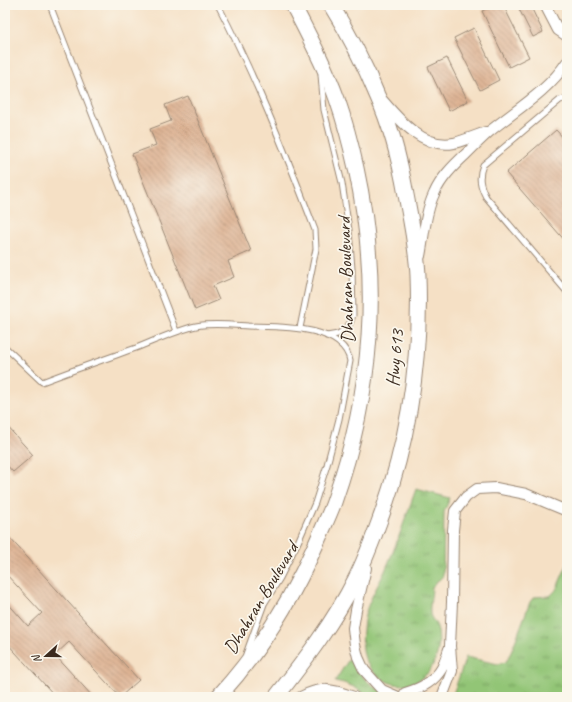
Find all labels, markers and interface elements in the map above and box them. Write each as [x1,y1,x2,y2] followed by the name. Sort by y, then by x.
[332,213,360,343] street label: Dhahran Boulevard
[381,327,410,388] street label: Hwy 613
[218,535,306,658] street label: Dhahran Boulevard
[26,636,66,676] north arrow
[28,652,44,665] text: N

